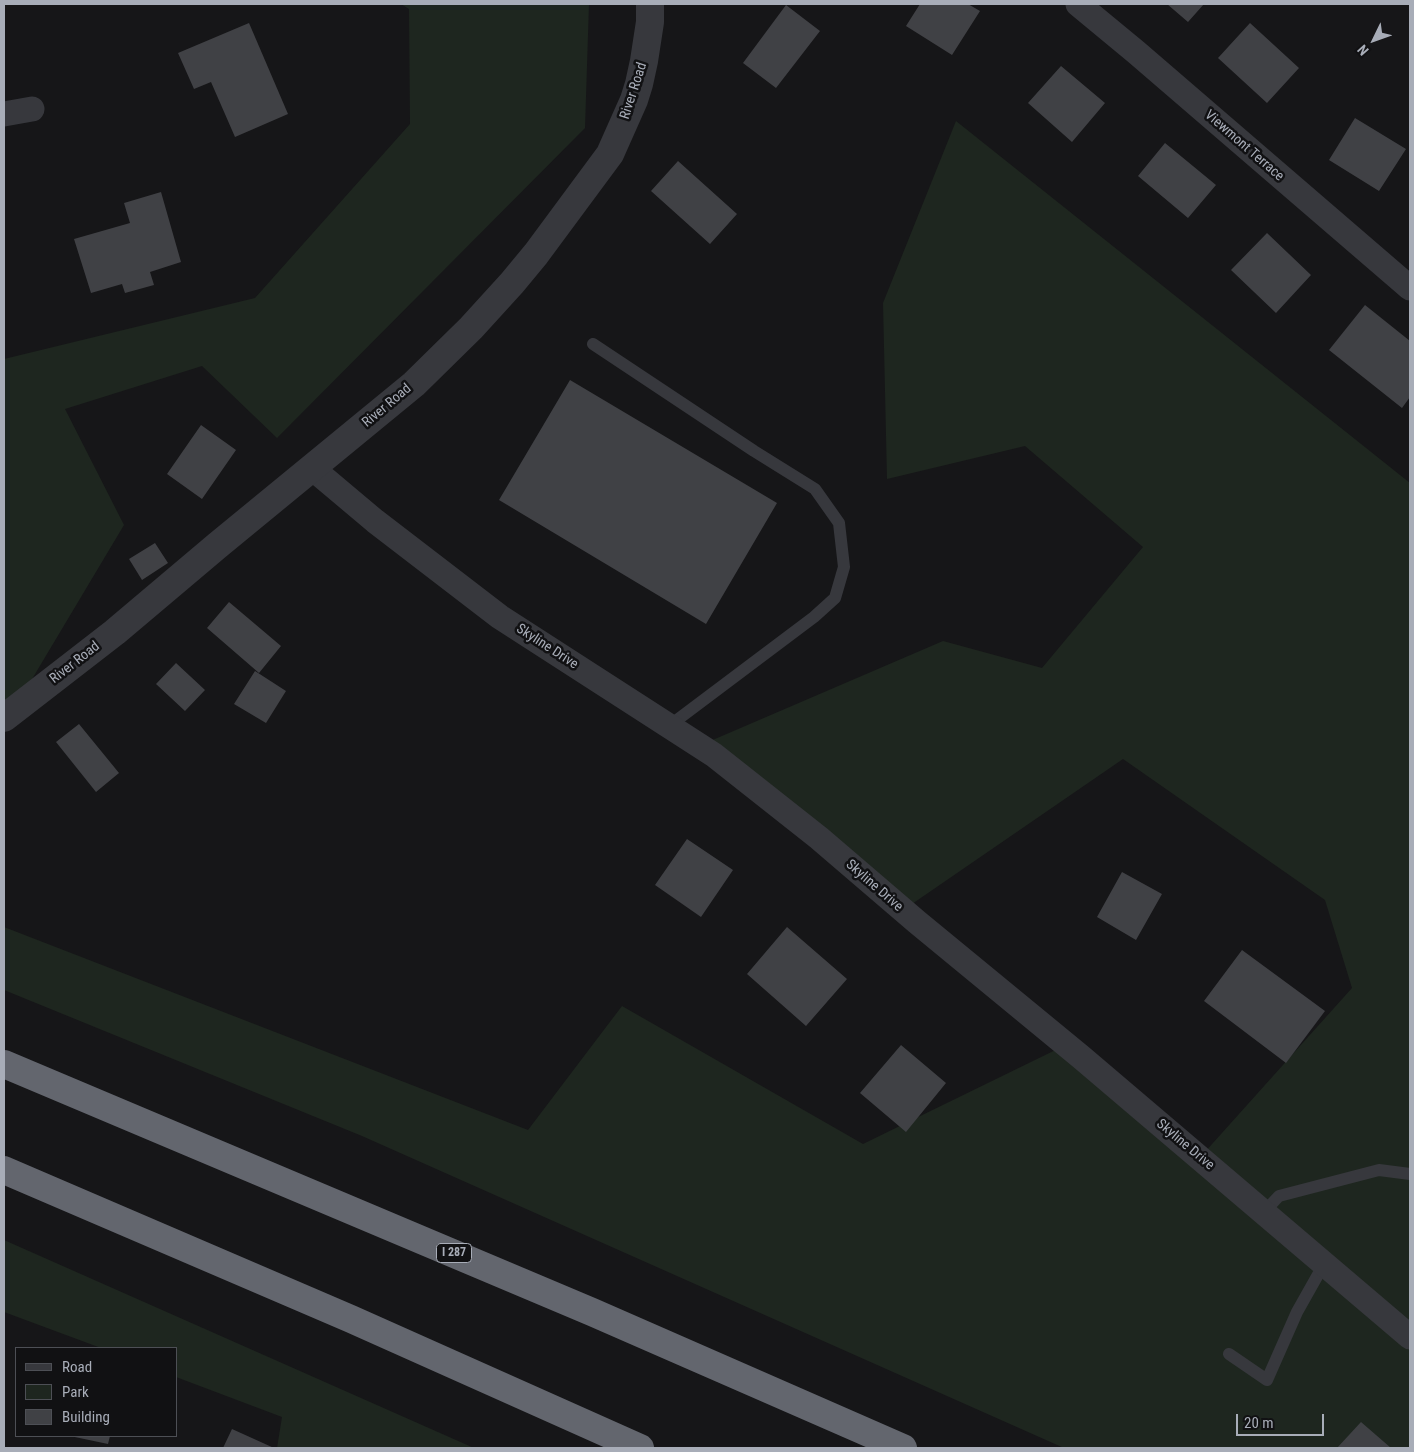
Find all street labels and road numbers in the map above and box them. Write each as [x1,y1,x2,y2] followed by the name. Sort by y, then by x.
[617,60,651,122] street label: River Road
[1201,107,1287,185] street label: Viewmont Terrace
[359,381,415,431] street label: River Road
[513,621,581,673] street label: Skyline Drive
[47,638,103,688] street label: River Road
[842,857,906,915] street label: Skyline Drive
[1153,1116,1217,1174] street label: Skyline Drive
[436,1244,472,1262] road number: I 287

